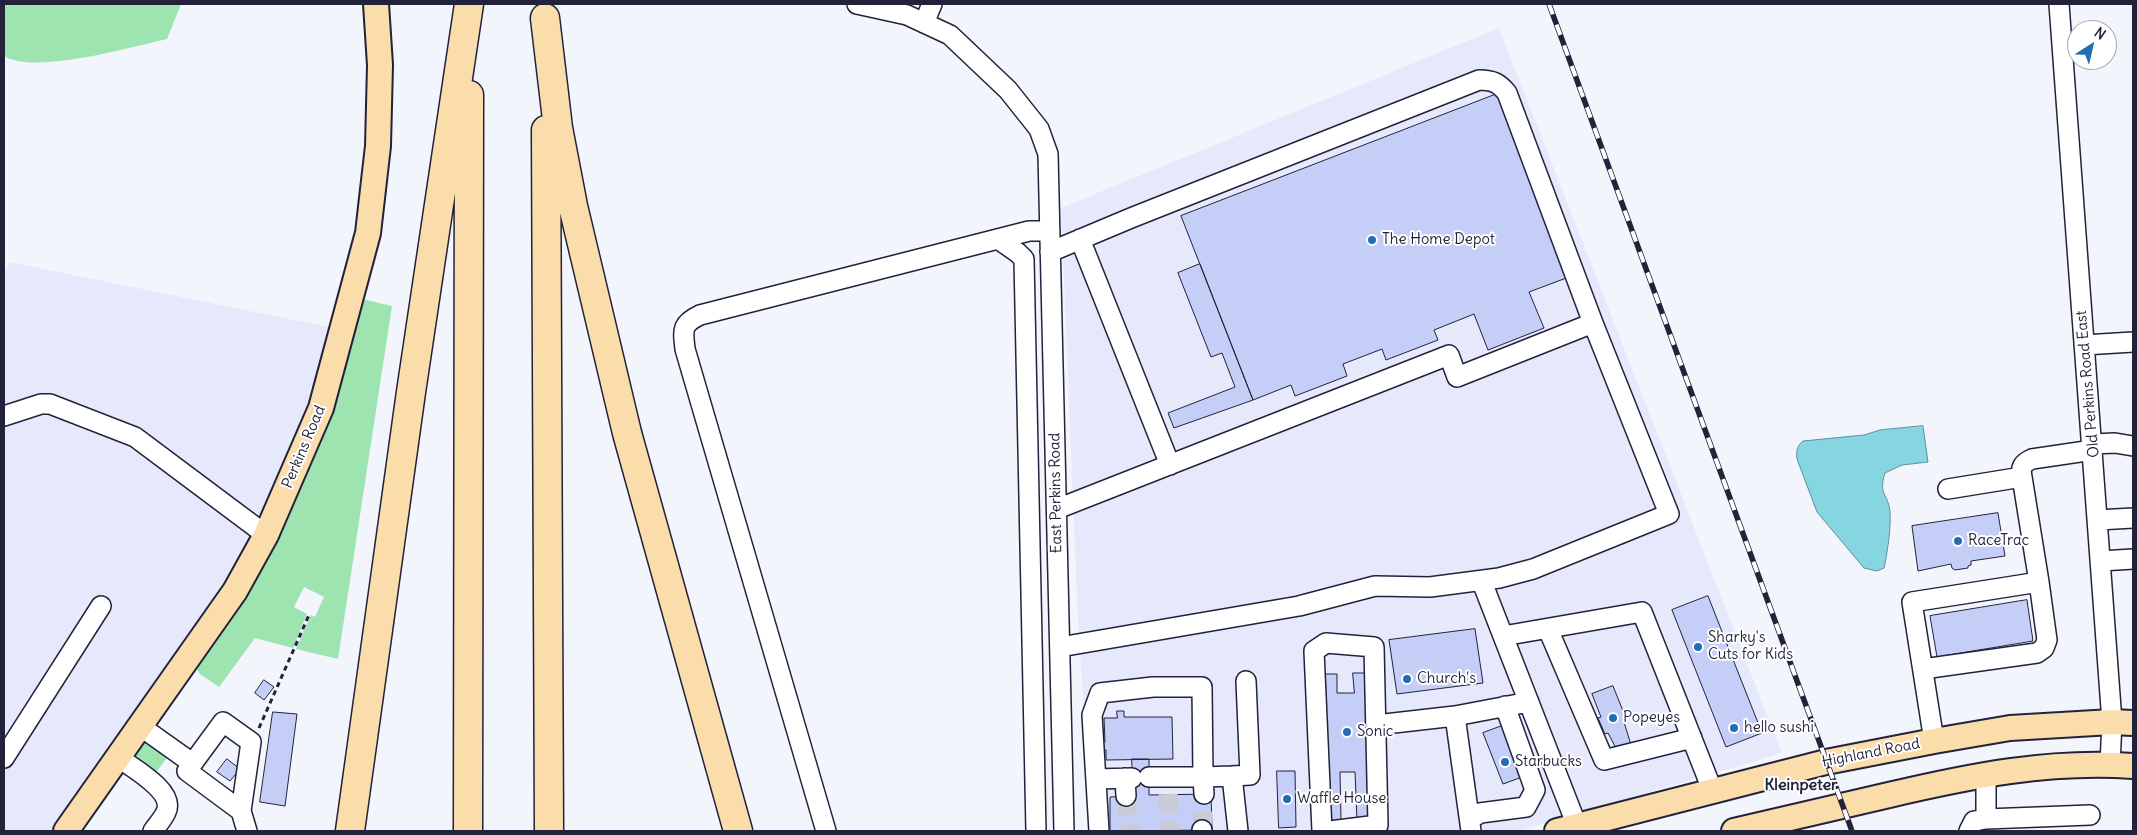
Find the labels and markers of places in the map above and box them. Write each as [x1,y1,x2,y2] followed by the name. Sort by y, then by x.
[1382,231,1495,249] place label: The Home Depot
[1366,234,1378,246] marker: The Home Depot
[1968,532,2029,550] place label: RaceTrac
[1952,535,1964,547] marker: RaceTrac
[1708,629,1793,664] place label: Sharky's Cuts for Kids
[1692,641,1704,653] marker: Sharky's Cuts for Kids
[1417,670,1476,688] place label: Church's
[1401,673,1413,685] marker: Church's
[1623,709,1680,727] place label: Popeyes
[1607,712,1619,724] marker: Popeyes
[1744,719,1814,737] place label: hello sushi
[1728,722,1740,734] marker: hello sushi
[1357,723,1393,741] place label: Sonic
[1341,726,1353,738] marker: Sonic
[1515,753,1582,771] place label: Starbucks
[1499,756,1511,768] marker: Starbucks
[1297,790,1386,808] place label: Waffle House
[1281,793,1293,805] marker: Waffle House

